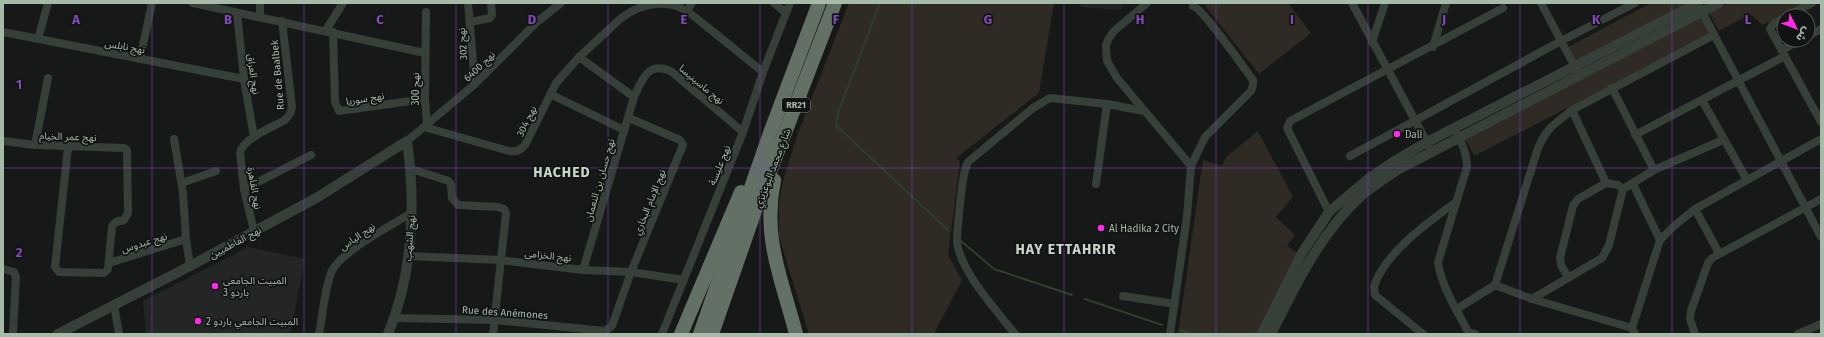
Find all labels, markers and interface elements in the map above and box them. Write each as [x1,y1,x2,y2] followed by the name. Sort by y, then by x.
[1776,8,1816,48] north arrow
[71,12,80,27] text: A
[224,12,232,27] text: B
[376,12,384,27] text: C
[528,12,537,27] text: D
[681,12,688,27] text: E
[833,12,840,27] text: F
[984,12,992,27] text: G
[1136,12,1144,27] text: H
[1290,12,1294,27] text: I
[1441,12,1446,27] text: J
[1592,12,1601,27] text: K
[1745,12,1752,27] text: L
[1793,24,1813,44] text: ش
[456,27,471,60] street label: نهج 302
[103,38,146,57] street label: نهج نابلس
[269,39,287,110] street label: Rue de Baalbek
[462,49,499,85] street label: نهج 6400
[243,53,262,96] street label: نهج العراق
[676,62,727,108] street label: نهج ماسينيسا
[410,72,423,106] street label: نهج 300
[16,77,22,92] text: 1
[345,90,386,109] street label: نهج سوريا
[782,98,810,112] road number: RR21
[514,104,541,139] street label: نهج 304
[752,127,795,210] street label: شارع محمد البوعزيزي
[1392,129,1402,139] marker: Dali
[1405,129,1423,141] place label: Dali
[39,130,97,146] street label: نهج عمر الخيام
[582,137,619,223] street label: نهج حسان بن النعمان
[706,143,734,187] street label: نهج عليسة
[533,164,591,181] district label: HACHED
[243,166,264,211] street label: نهج القاهرة
[631,168,671,238] street label: نهج الإمام البخاري
[402,214,419,262] street label: نهج الشهب
[337,220,379,254] street label: نهج الياس
[1096,223,1106,233] marker: Al Hadika 2 City
[1109,223,1179,235] place label: Al Hadika 2 City
[207,224,264,262] street label: نهج الفاطميين
[120,230,169,257] street label: نهج عبدوس
[1015,241,1117,258] district label: HAY ETTAHRIR
[16,245,23,260] text: 2
[524,248,572,265] street label: نهج الخزامى
[223,275,287,299] place label: المبيت الجامعي باردو 3
[210,281,220,291] marker: المبيت الجامعي باردو 3
[462,304,549,322] street label: Rue des Anémones
[193,316,203,326] marker: المبيت الجامعي باردو 2
[206,316,298,329] place label: المبيت الجامعي باردو 2

